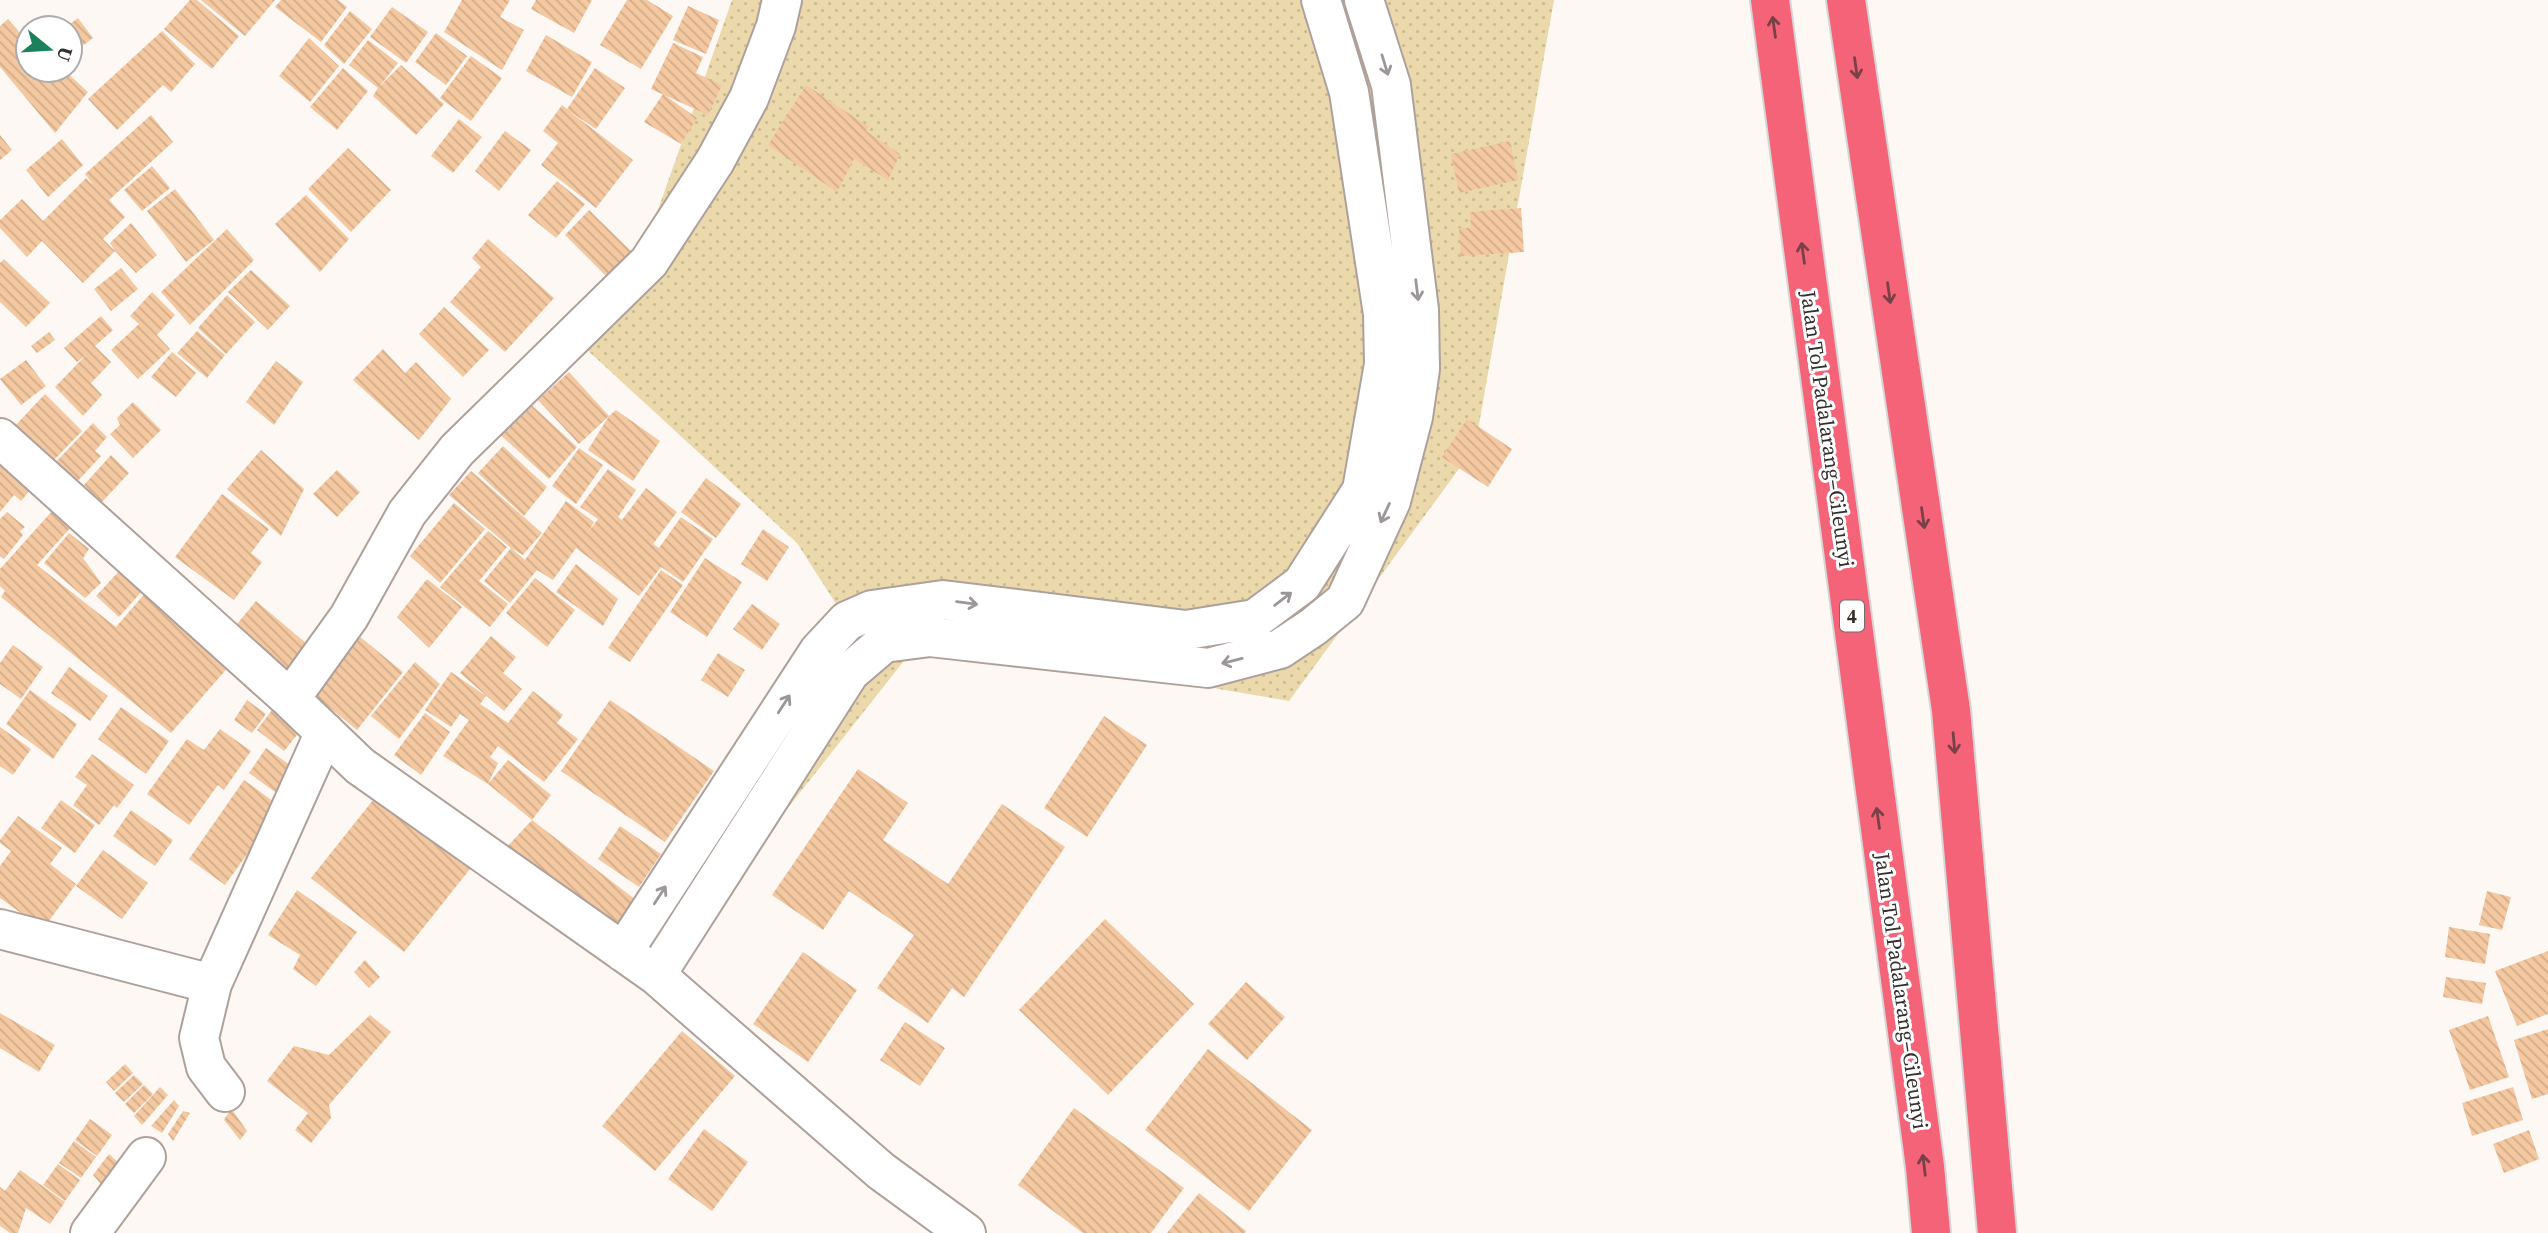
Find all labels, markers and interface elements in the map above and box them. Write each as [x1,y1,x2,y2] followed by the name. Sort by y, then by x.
[14,14,84,84] north arrow
[1767,16,1780,39] one-way arrow
[51,44,80,65] text: U
[1379,54,1392,76] one-way arrow
[1849,56,1862,78] one-way arrow
[1797,242,1810,264] one-way arrow
[1410,278,1423,301] one-way arrow
[1883,281,1896,303] one-way arrow
[1794,288,1861,569] street label: Jalan Tol Padalarang–Cileunyi
[1378,502,1391,523] one-way arrow
[1916,506,1929,528] one-way arrow
[1273,591,1292,606] one-way arrow
[955,596,978,609] one-way arrow
[1840,600,1864,632] road number: 4
[1221,655,1244,668] one-way arrow
[777,695,791,714] one-way arrow
[1948,731,1961,754] one-way arrow
[1872,807,1885,830] one-way arrow
[1868,850,1935,1131] street label: Jalan Tol Padalarang–Cileunyi
[653,885,667,905] one-way arrow
[1918,1154,1931,1177] one-way arrow

